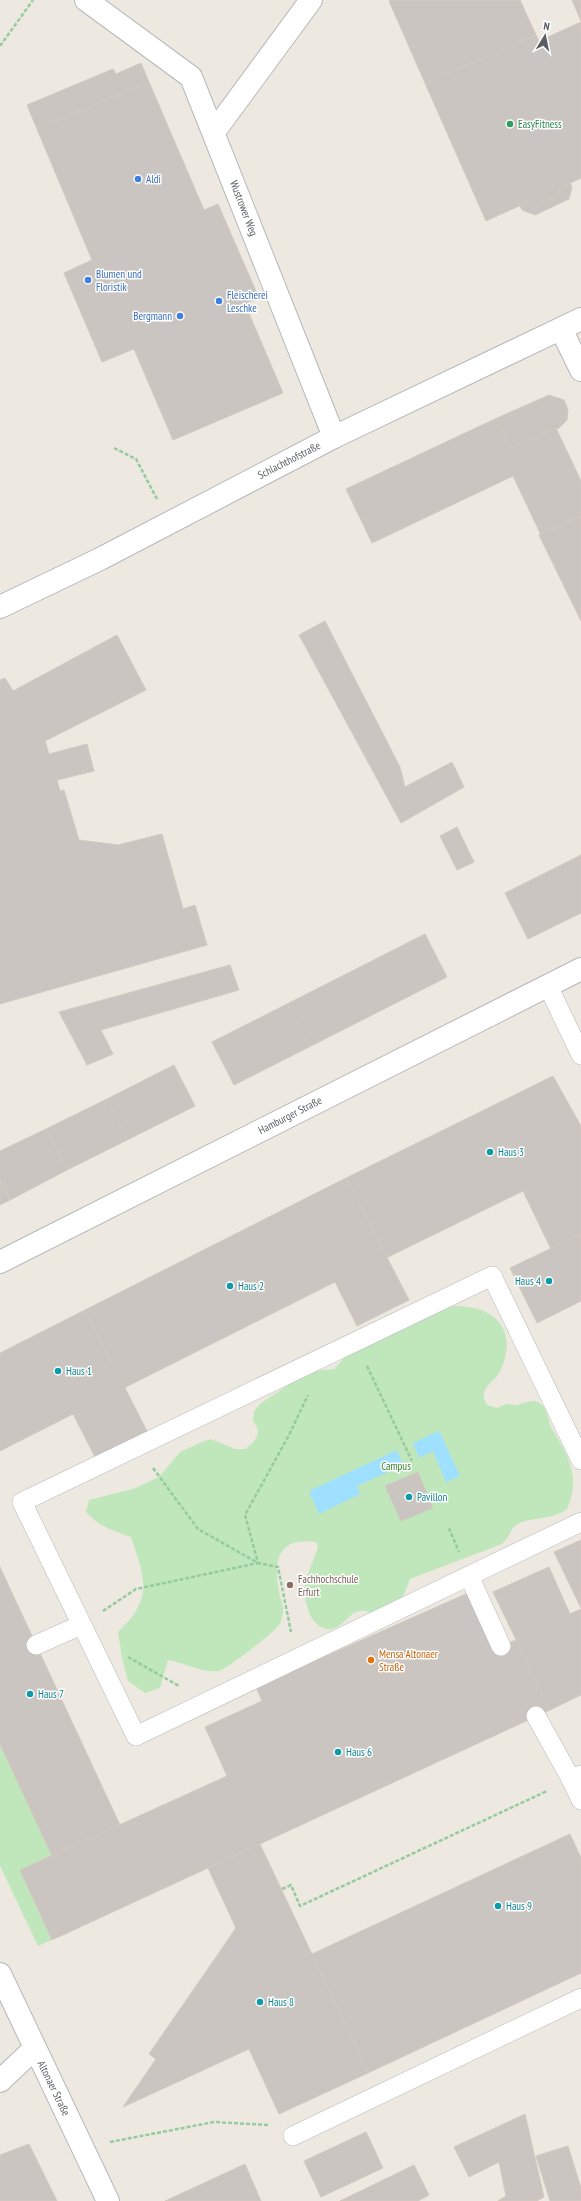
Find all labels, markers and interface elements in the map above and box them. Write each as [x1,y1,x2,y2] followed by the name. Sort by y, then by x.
[525,16,565,56] north arrow
[543,19,551,34] text: N
[518,117,562,131] place label: EasyFitness
[505,119,515,129] marker: EasyFitness
[146,172,161,186] place label: Aldi
[133,174,143,184] marker: Aldi
[227,178,261,238] street label: Wustrower Weg
[96,267,142,294] place label: Blumen und Floristik
[83,275,93,285] marker: Blumen und Floristik
[227,288,268,315] place label: Fleischerei Leschke
[214,296,224,306] marker: Fleischerei Leschke
[133,309,172,323] place label: Bergmann
[175,311,185,321] marker: Bergmann
[255,438,323,482] street label: Schlachthofstraße
[256,1093,325,1137] street label: Hamburger Straße
[498,1145,524,1159] place label: Haus 3
[485,1147,495,1157] marker: Haus 3
[515,1274,541,1288] place label: Haus 4
[544,1276,554,1286] marker: Haus 4
[238,1279,264,1293] place label: Haus 2
[225,1281,235,1291] marker: Haus 2
[66,1364,92,1378] place label: Haus 1
[53,1366,63,1376] marker: Haus 1
[381,1459,411,1473] park label: Campus
[417,1490,448,1504] place label: Pavillon
[404,1492,414,1502] marker: Pavillon
[298,1572,359,1599] place label: Fachhochschule Erfurt
[285,1580,295,1590] marker: Fachhochschule Erfurt
[379,1647,438,1674] place label: Mensa Altonaer Straße
[366,1655,376,1665] marker: Mensa Altonaer Straße
[38,1687,64,1701] place label: Haus 7
[25,1689,35,1699] marker: Haus 7
[346,1745,372,1759] place label: Haus 6
[333,1747,343,1757] marker: Haus 6
[506,1899,532,1913] place label: Haus 9
[493,1901,503,1911] marker: Haus 9
[268,1995,294,2009] place label: Haus 8
[255,1997,265,2007] marker: Haus 8
[35,2058,74,2118] street label: Altonaer Straße

